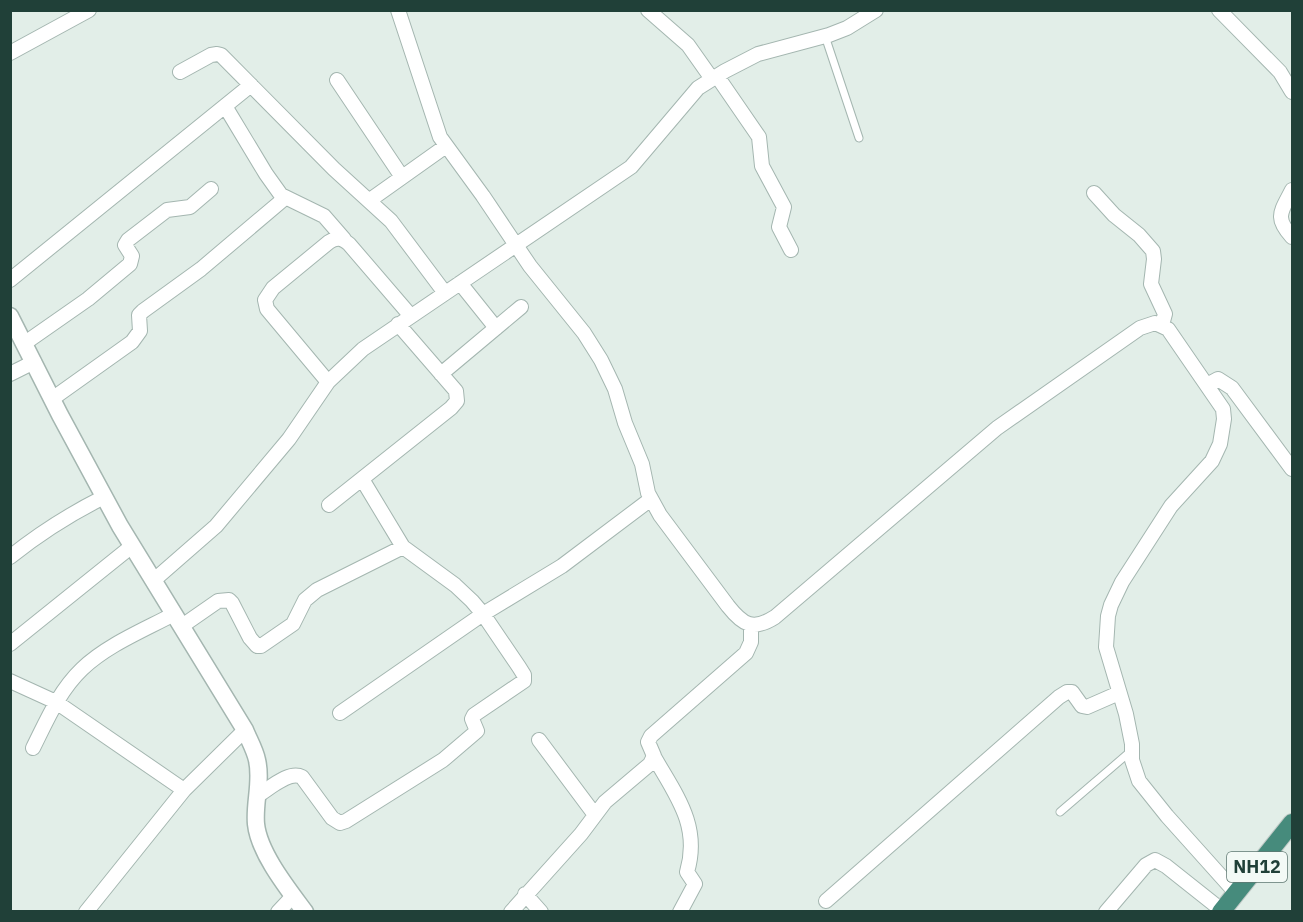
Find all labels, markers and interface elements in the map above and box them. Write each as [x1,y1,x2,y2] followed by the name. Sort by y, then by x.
[1227,852,1287,882] road number: NH12

